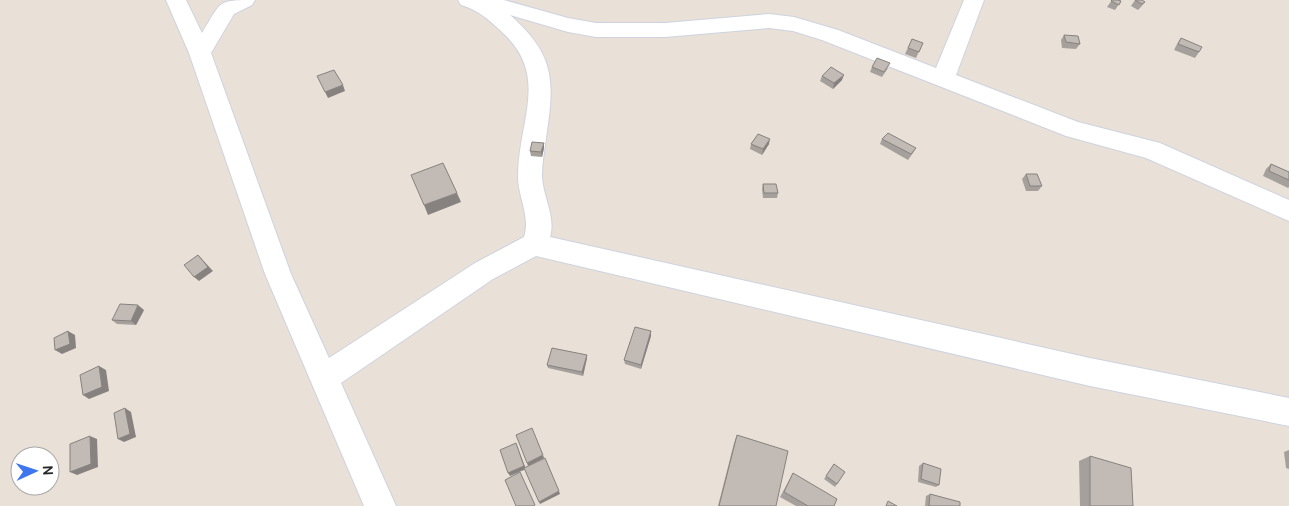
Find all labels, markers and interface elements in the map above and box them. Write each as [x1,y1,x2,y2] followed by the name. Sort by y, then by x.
[10,446,60,496] north arrow
[39,465,57,476] text: N

